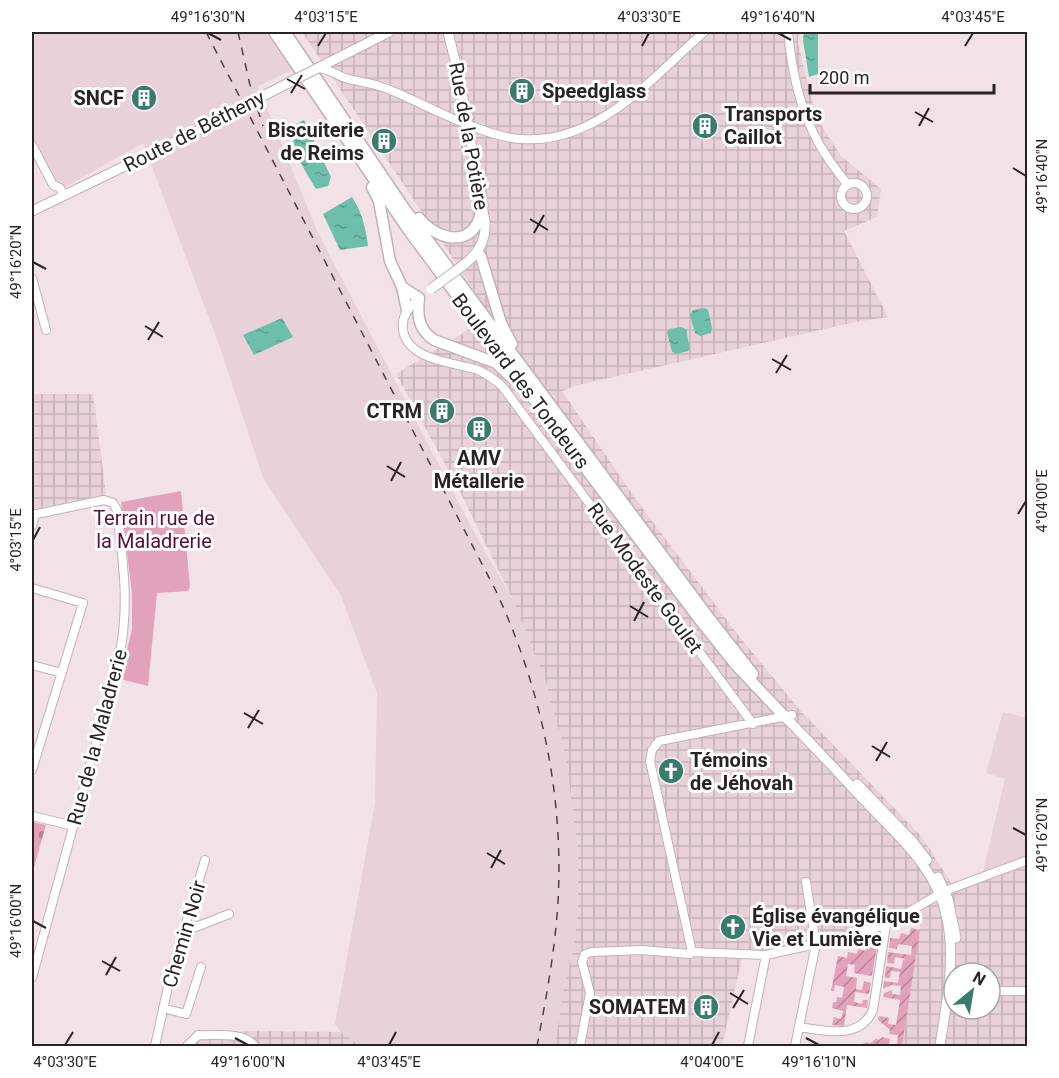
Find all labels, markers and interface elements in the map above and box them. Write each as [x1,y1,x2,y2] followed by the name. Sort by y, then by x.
[171,8,245,26] text: 49°16'30"N
[294,8,358,26] text: 4°03'15"E
[617,8,681,26] text: 4°03'30"E
[741,8,815,26] text: 49°16'40"N
[941,8,1005,26] text: 4°03'45"E
[810,57,994,95] scale bar
[444,60,494,212] street label: Rue de la Potière
[819,67,870,88] text: 200 m
[507,76,537,106] building icon: Speedglass
[542,79,646,103] place label: Speedglass
[129,83,159,113] building icon: SNCF
[119,85,269,177] street label: Route de Bétheny
[74,86,124,110] place label: SNCF
[724,102,822,149] place label: Transports Caillot
[690,111,720,141] building icon: Transports Caillot
[268,118,364,165] place label: Biscuiterie de Reims
[369,126,399,156] building icon: Biscuiterie de Reims
[1033,139,1051,213] text: 49°16'40"N
[7,225,25,299] text: 49°16'20"N
[447,288,595,474] street label: Boulevard des Tondeurs
[427,396,457,426] building icon: CTRM
[366,399,422,423] place label: CTRM
[464,414,494,444] building icon: AMV Métallerie
[434,446,524,493] place label: AMV Métallerie
[1033,469,1051,533] text: 4°04'00"E
[582,498,708,658] street label: Rue Modeste Goulet
[93,506,215,553] park label: Terrain rue de la Maladrerie
[7,508,25,572] text: 4°03'15"E
[62,646,132,828] street label: Rue de la Maladrerie
[690,748,793,795] place label: Témoins de Jéhovah
[656,756,686,786] church icon: Témoins de Jéhovah
[1033,798,1051,872] text: 49°16'20"N
[157,877,211,990] street label: Chemin Noir
[7,884,25,958] text: 49°16'00"N
[752,904,920,951] place label: Église évangélique Vie et Lumière
[718,912,748,942] church icon: Église évangélique Vie et Lumière
[942,961,1002,1021] north arrow
[970,967,989,989] text: N
[691,992,721,1022] building icon: SOMATEM
[589,995,686,1019] place label: SOMATEM
[33,1053,97,1071] text: 4°03'30"E
[211,1053,285,1071] text: 49°16'00"N
[357,1053,421,1071] text: 4°03'45"E
[680,1053,744,1071] text: 4°04'00"E
[782,1053,856,1071] text: 49°16'10"N

